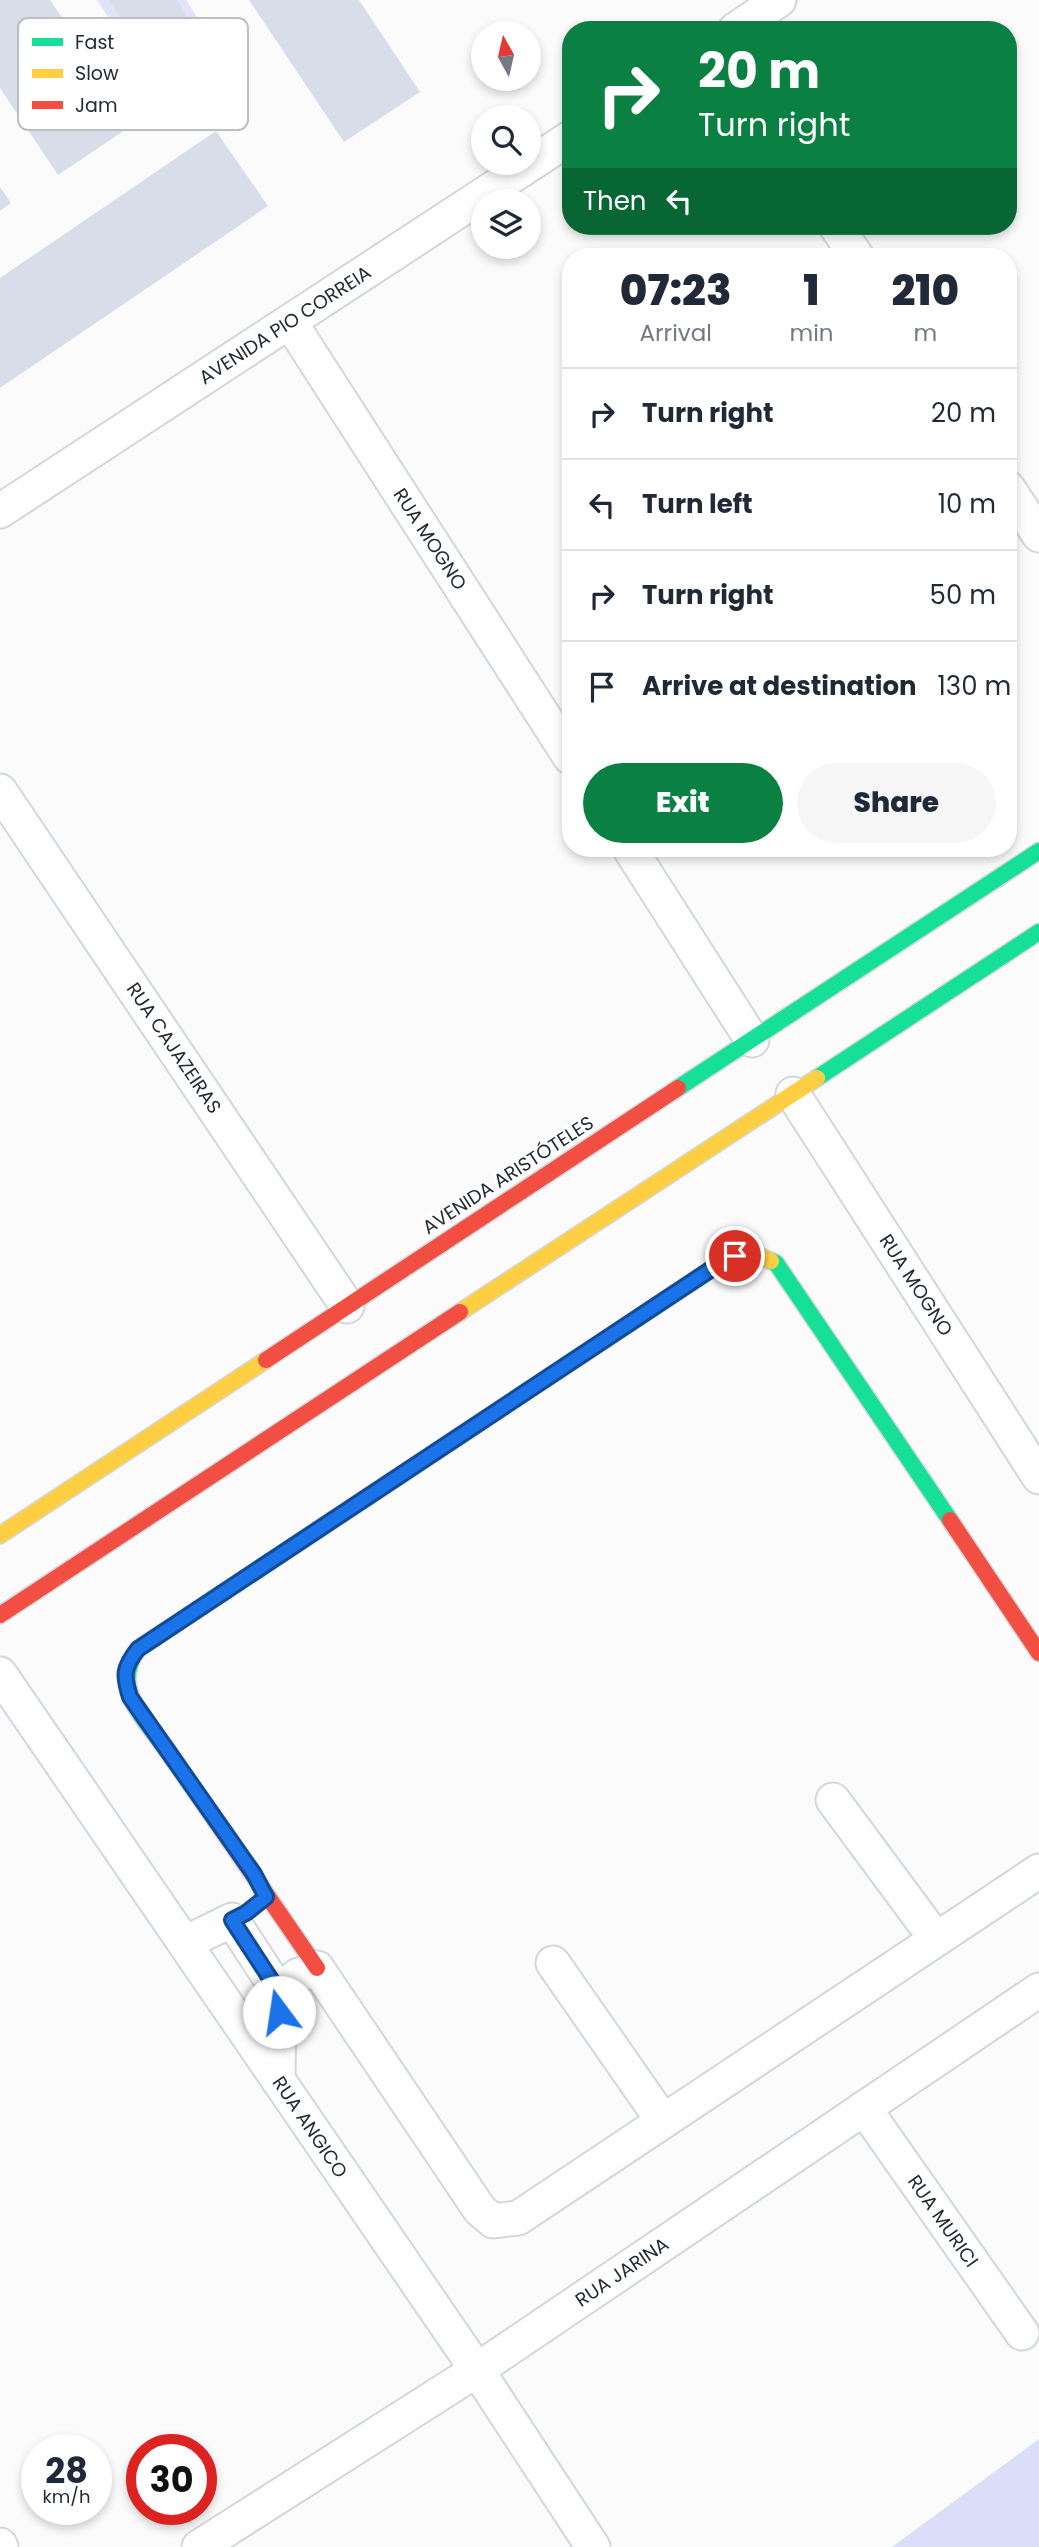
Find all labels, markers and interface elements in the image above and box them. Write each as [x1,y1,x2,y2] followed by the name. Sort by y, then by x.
[18,18,248,130] legend
[471,21,541,91] north arrow
[471,21,541,259] map controls
[75,29,114,56] text: Fast
[698,37,820,105] text: 20 m
[583,49,674,140] icon: right
[75,60,119,87] text: Slow
[75,92,117,119] text: Jam
[698,102,850,147] text: Turn right
[471,105,541,175] button: search
[660,182,698,220] icon: left
[583,183,646,219] text: Then
[471,189,541,259] button: layers
[194,259,377,391] street label: AVENIDA PIO CORREIA
[620,261,732,320] text: 07:23
[803,261,820,320] text: 1
[891,261,959,320] text: 210
[640,317,712,349] text: Arrival
[789,317,834,349] text: min
[913,317,937,349] text: m
[583,395,621,433] icon: right
[642,395,774,431] text: Turn right
[931,395,996,431] text: 20 m
[387,483,473,595] street label: RUA MOGNO
[583,486,621,524] icon: left
[642,486,753,522] text: Turn left
[938,486,996,522] text: 10 m
[583,577,621,615] icon: right
[642,577,774,613] text: Turn right
[930,577,996,613] text: 50 m
[583,668,621,706] icon: arrive
[642,668,917,704] text: Arrive at destination
[938,668,1011,704] text: 130 m
[583,763,783,843] button: Exit
[797,763,996,843] button: Share
[120,977,228,1119] street label: RUA CAJAZEIRAS
[417,1109,599,1241] street label: AVENIDA ARISTÓTELES
[705,1226,765,1286] pin
[873,1229,959,1341] street label: RUA MOGNO
[716,1237,754,1275] icon: arrive
[242,1975,316,2049] position arrow
[266,2071,354,2183] street label: RUA ANGICO
[901,2169,985,2273] street label: RUA MURICI
[570,2231,674,2313] street label: RUA JARINA
[126,2434,217,2525] speed limit sign: 30
[45,2446,88,2495] text: 28
[43,2484,90,2509] text: km/h

